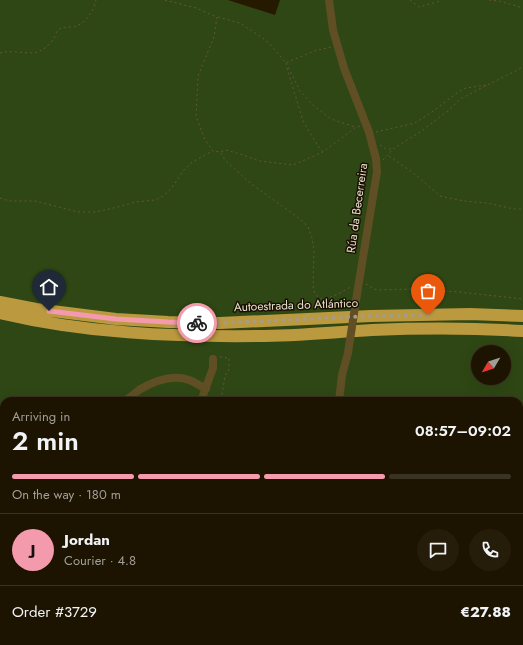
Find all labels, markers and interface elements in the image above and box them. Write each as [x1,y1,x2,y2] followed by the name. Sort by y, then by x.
[342,162,372,254] street label: Rúa da Becerreira
[32,270,66,311] pin
[411,274,445,315] pin
[38,276,60,298] icon: home
[417,280,439,302] icon: bag
[234,294,359,316] street label: Autoestrada do Atlántico
[177,303,217,343] courier
[186,312,208,334] icon: bike
[471,345,511,385] north arrow
[471,345,511,385] map controls
[12,407,70,426] text: Arriving in
[415,420,511,442] text: 08:57–09:02
[12,422,79,460] text: 2 min
[12,485,121,504] text: On the way · 180 m
[64,529,110,551] text: Jordan
[417,529,459,571] button: chat
[469,529,511,571] button: phone
[31,539,35,561] text: J
[64,551,136,570] text: Courier · 4.8
[12,601,97,623] text: Order #3729
[460,601,511,623] text: €27.88

